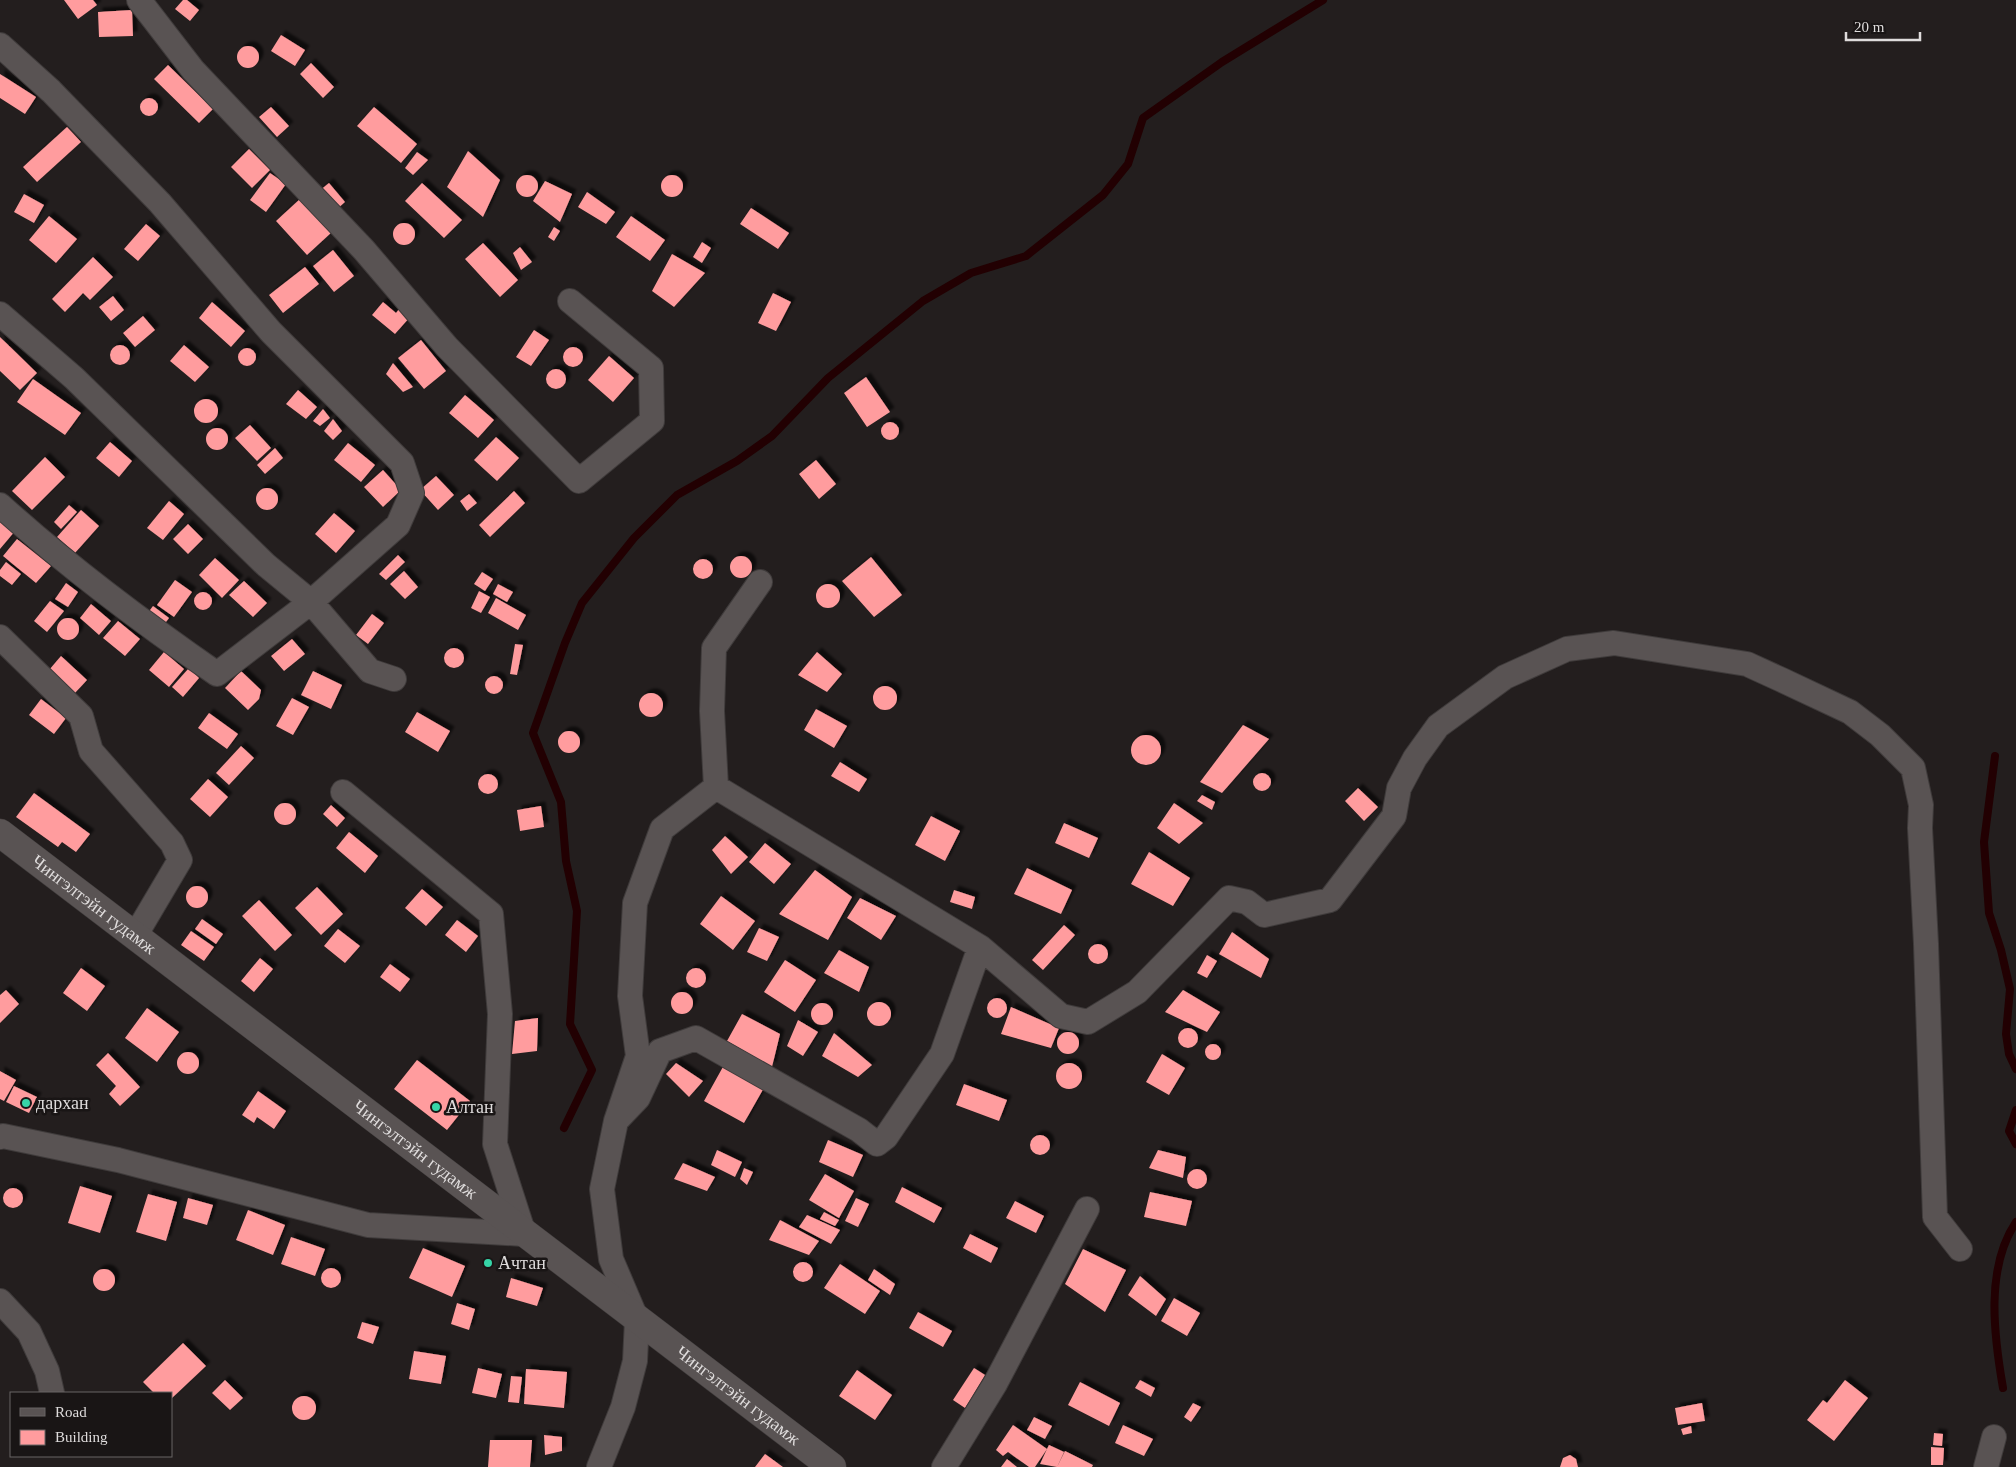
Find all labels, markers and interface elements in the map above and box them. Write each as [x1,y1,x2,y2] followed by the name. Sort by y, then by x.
[1846,10,1920,42] scale bar
[1854,19,1885,35] text: 20 m
[28,851,160,959] street label: Чингэлтэйн гудамж
[36,1093,89,1113] place label: дархан
[349,1096,482,1203] street label: Чингэлтэйн гудамж
[20,1097,32,1109] marker: дархан
[446,1097,494,1117] place label: Алтан
[430,1101,442,1113] marker: Алтан
[498,1253,546,1273] place label: Ачтан
[482,1257,494,1269] marker: Ачтан
[672,1342,805,1449] street label: Чингэлтэйн гудамж
[10,1392,172,1457] legend
[55,1404,87,1420] text: Road
[55,1429,108,1445] text: Building

